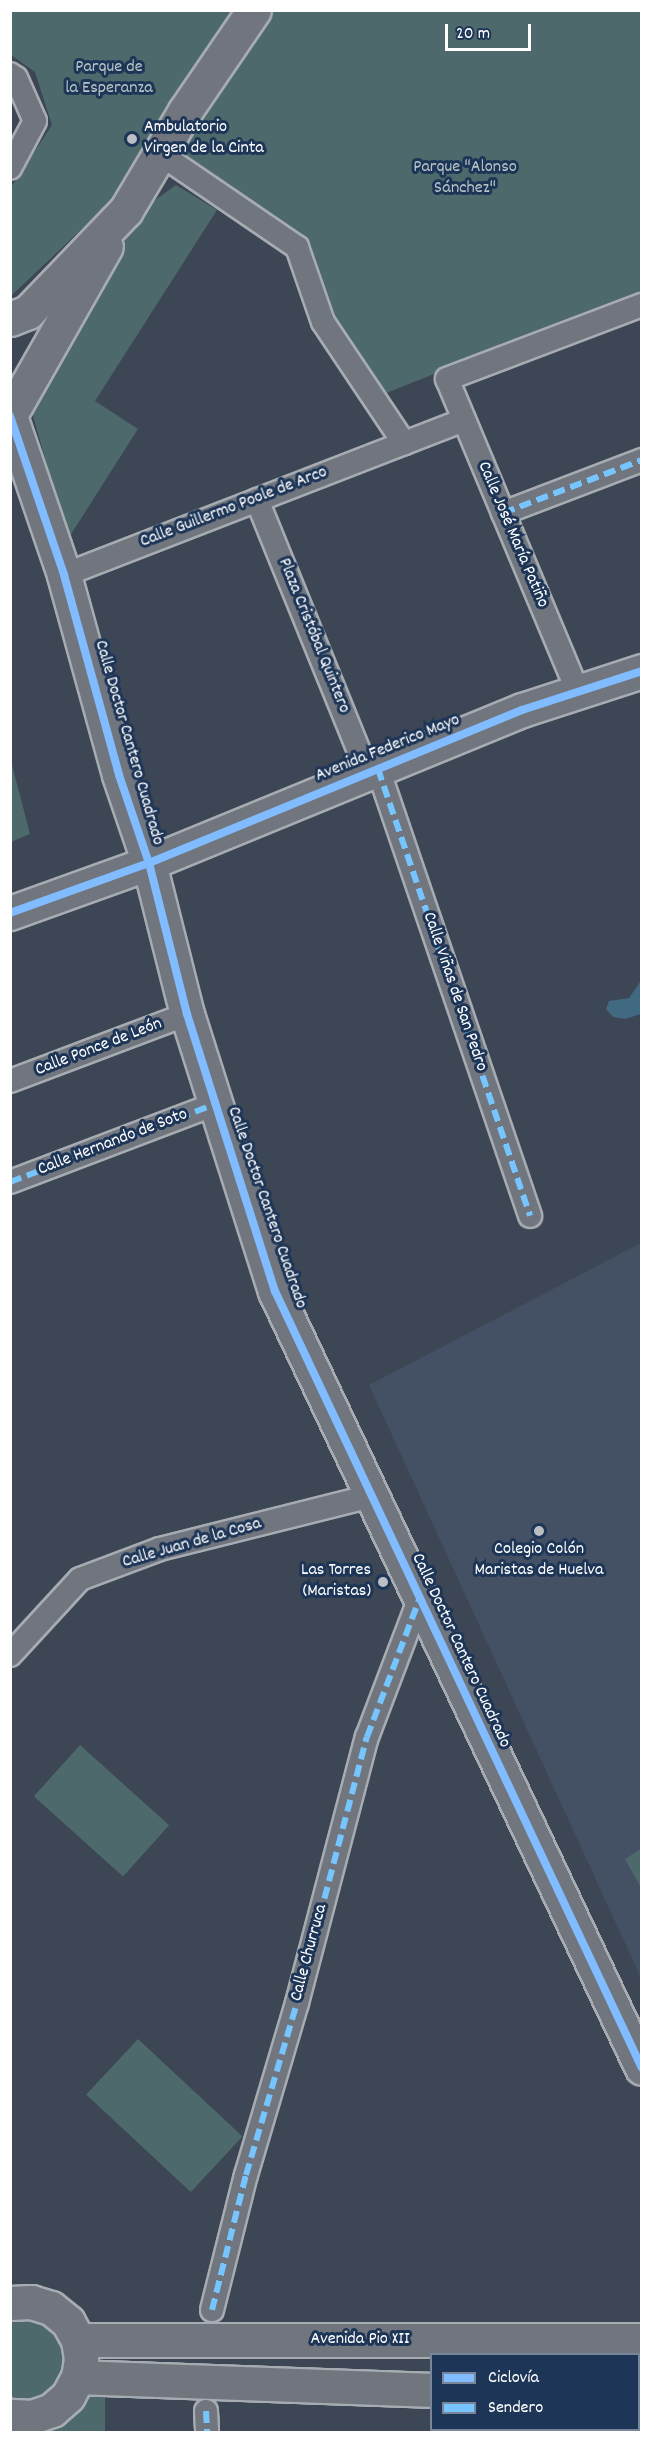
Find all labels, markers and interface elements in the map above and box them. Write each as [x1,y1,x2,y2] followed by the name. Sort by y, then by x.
[448,12,534,50] scale bar
[456,22,490,47] text: 20 m
[65,58,153,100] park label: Parque de la Esperanza
[144,118,264,160] place label: Ambulatorio Virgen de la Cinta
[125,132,139,146] marker: Ambulatorio Virgen de la Cinta
[413,158,517,201] park label: Parque "Alonso Sánchez"
[472,459,552,611] street label: Calle José María Patiño
[137,462,331,554] street label: Calle Guillermo Poole de Arco
[272,555,354,717] street label: Plaza Cristóbal Quintero
[88,638,168,848] street label: Calle Doctor Cantero Cuadrado
[313,710,463,788] street label: Avenida Federico Mayo
[417,910,491,1074] street label: Calle Viñas de San Pedro
[33,1014,165,1082] street label: Calle Ponce de León
[221,1104,311,1312] street label: Calle Doctor Cantero Cuadrado
[35,1105,191,1181] street label: Calle Hernando de Soto
[120,1514,264,1574] street label: Calle Juan de la Cosa
[532,1524,546,1538] marker: Colegio Colón Maristas de Huelva
[475,1540,603,1582] place label: Colegio Colón Maristas de Huelva
[405,1550,515,1752] street label: Calle Doctor Cantero Cuadrado
[301,1561,371,1604] place label: Las Torres (Maristas)
[376,1575,390,1589] marker: Las Torres (Maristas)
[287,1902,333,2004] street label: Calle Churruca
[311,2329,409,2351] street label: Avenida Pio XII
[430,2353,640,2431] legend
[488,2366,539,2391] text: Ciclovía
[488,2396,543,2421] text: Sendero

